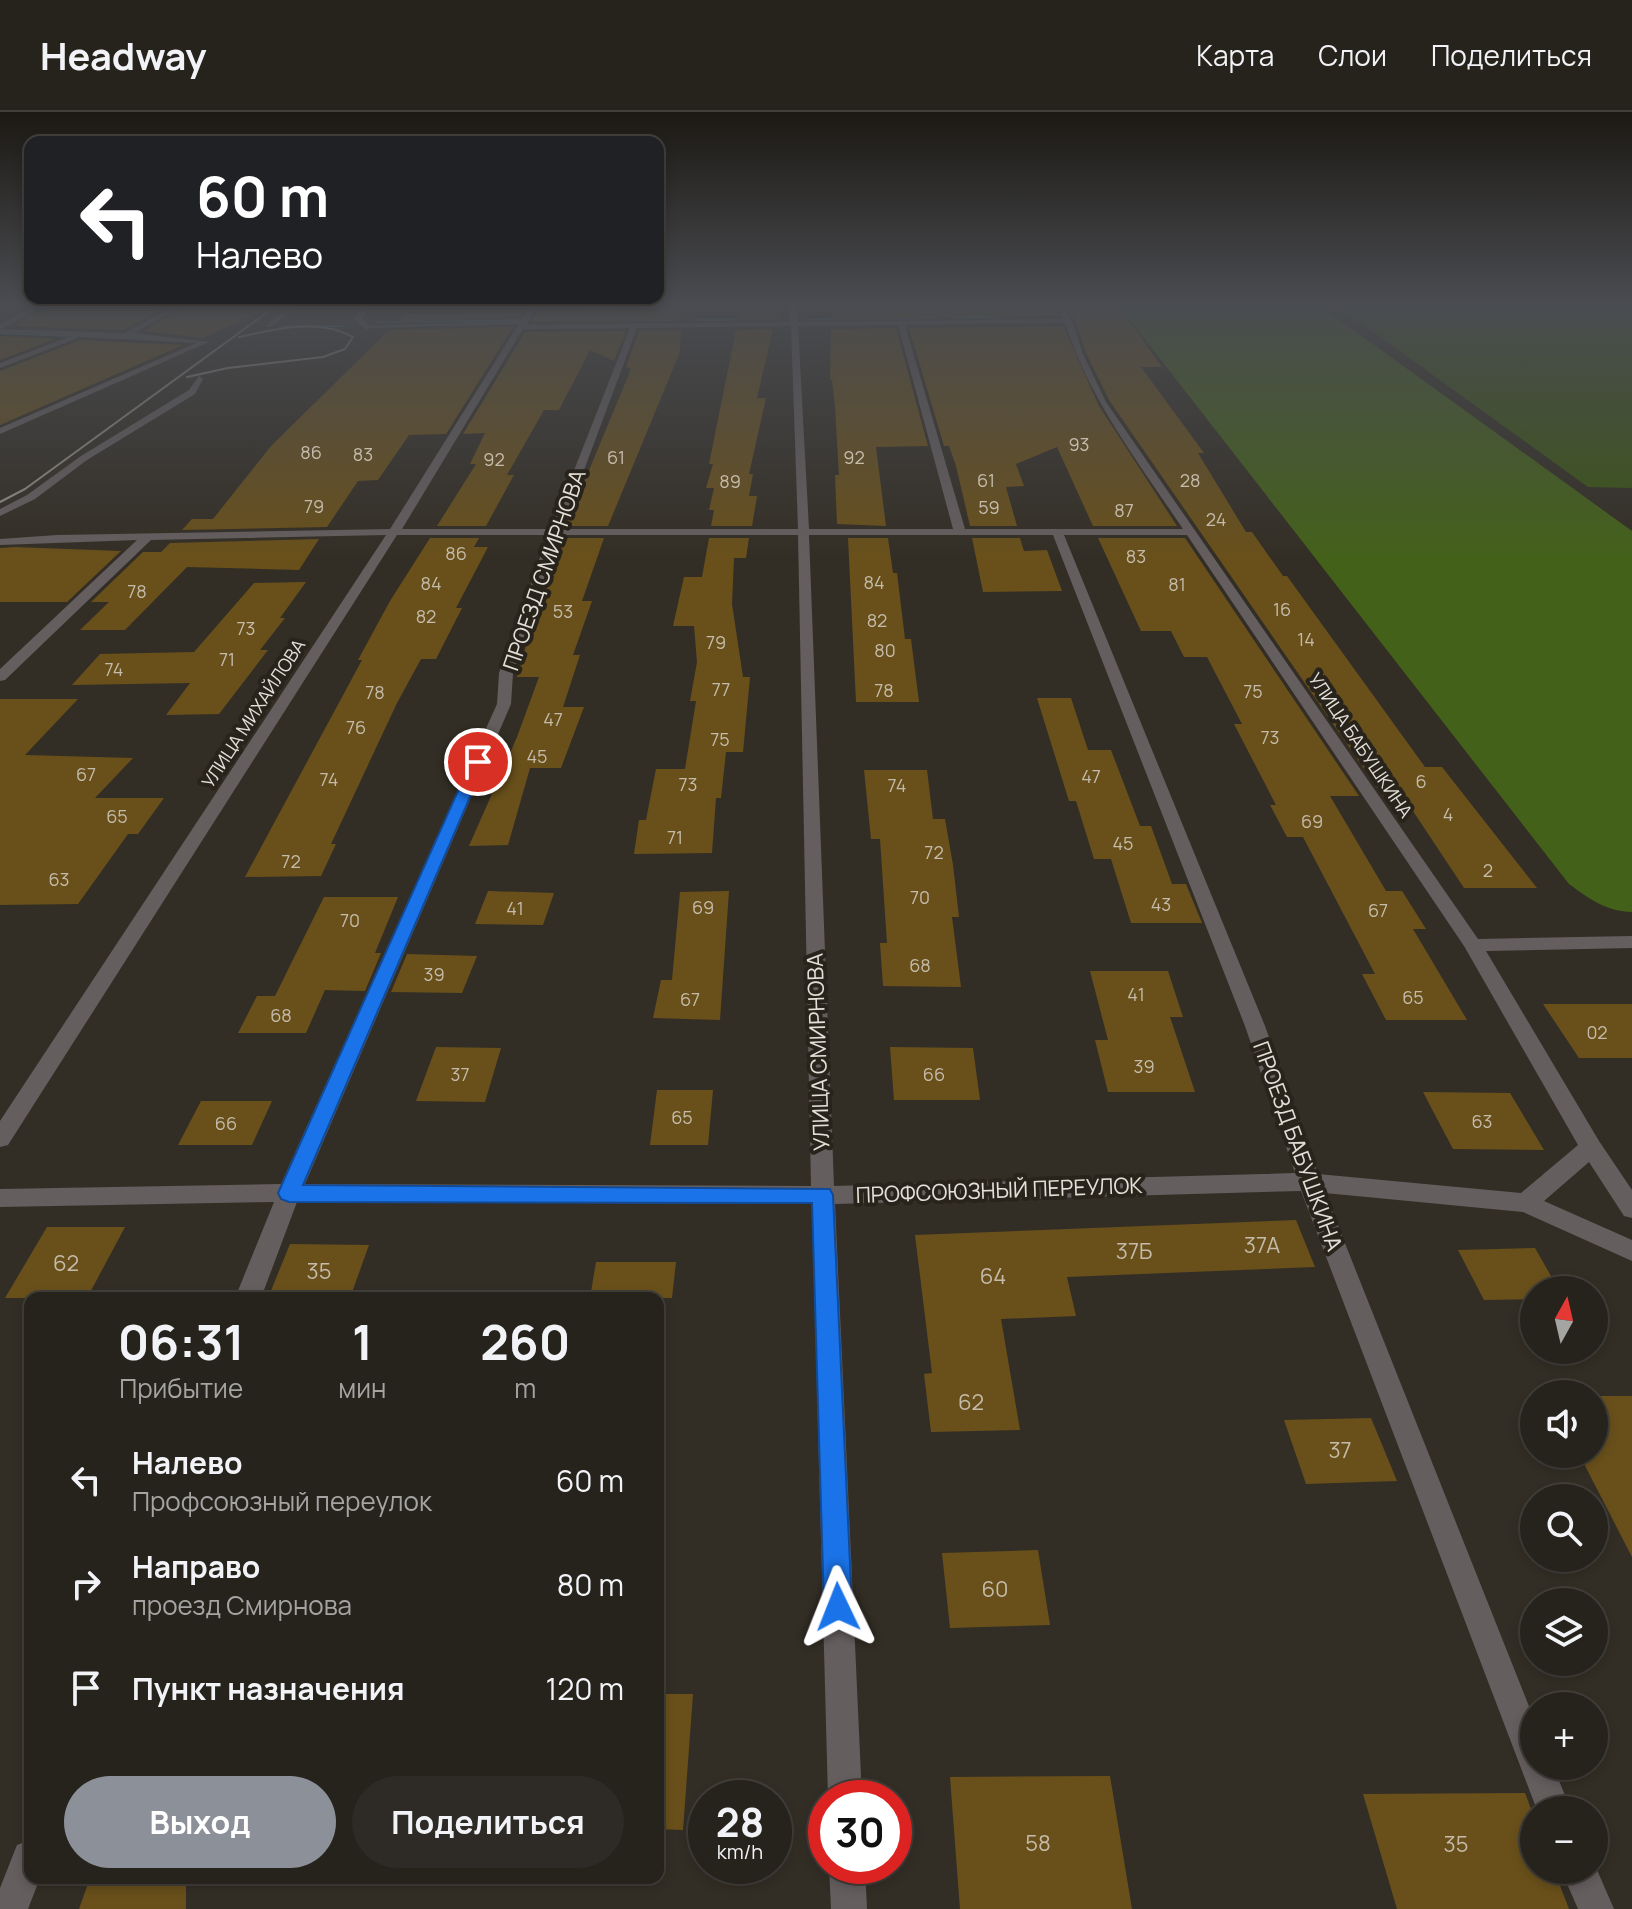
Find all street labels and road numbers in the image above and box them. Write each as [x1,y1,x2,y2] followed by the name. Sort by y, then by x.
[495,465,593,675] street label: ПРОЕЗД СМИРНОВА
[196,633,310,792] street label: УЛИЦА МИХАЙЛОВА
[1304,668,1419,823] street label: УЛИЦА БАБУШКИНА
[800,953,836,1151] street label: УЛИЦА СМИРНОВА
[1246,1037,1350,1255] street label: ПРОЕЗД БАБУШКИНА
[855,1170,1144,1210] street label: ПРОФСОЮЗНЫЙ ПЕРЕУЛОК

